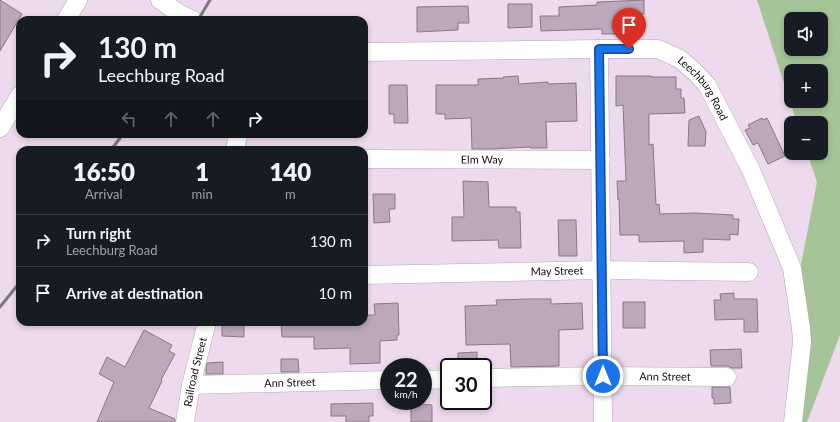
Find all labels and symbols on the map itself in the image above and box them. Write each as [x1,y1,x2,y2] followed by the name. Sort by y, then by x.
[612,8,646,49] pin
[675,53,731,122] street label: Leechburg Road
[461,152,504,166] street label: Elm Way
[530,263,583,277] street label: May Street
[181,336,209,408] street label: Railroad Street
[582,355,624,397] position arrow
[440,358,492,410] speed limit sign: 30
[639,369,691,383] street label: Ann Street
[264,375,316,389] street label: Ann Street

